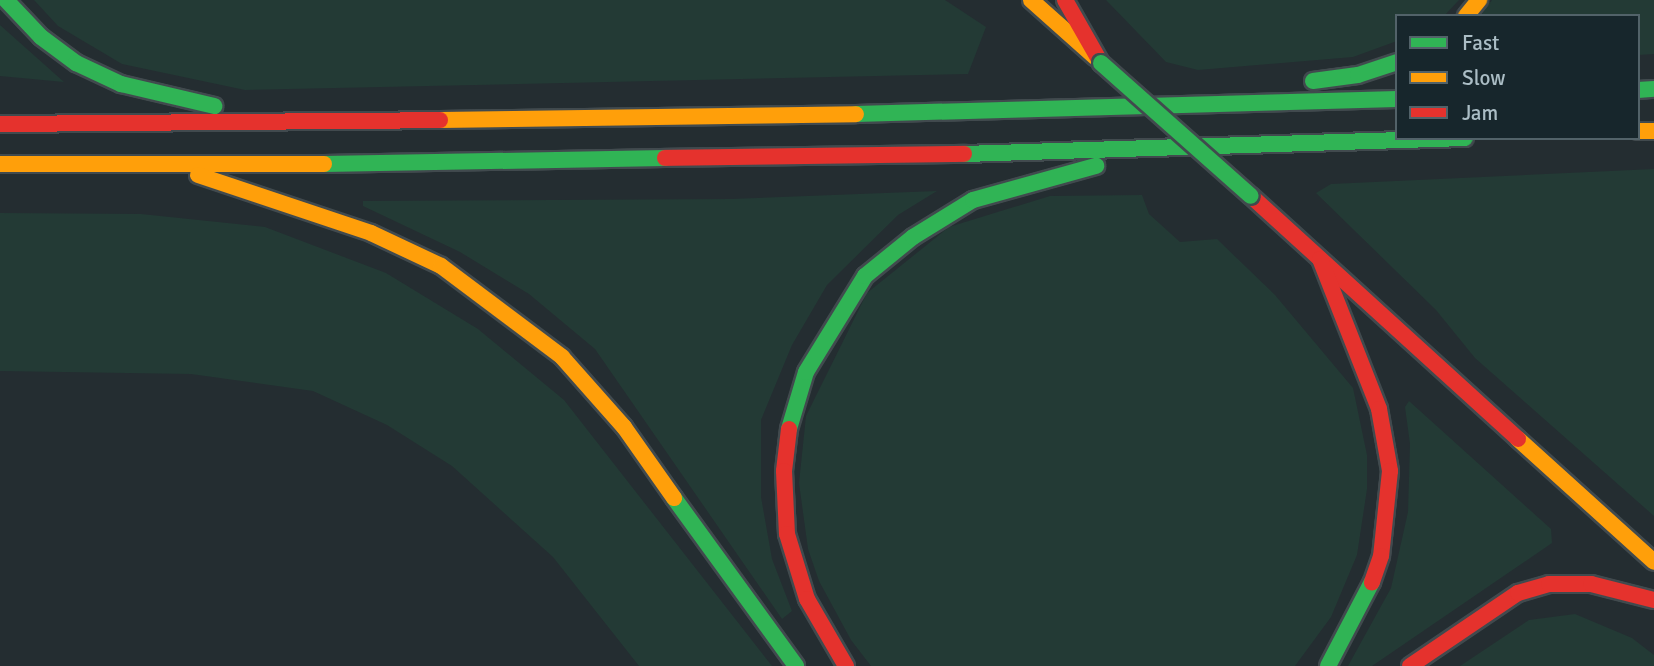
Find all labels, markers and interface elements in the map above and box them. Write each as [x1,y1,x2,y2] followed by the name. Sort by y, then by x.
[1395,14,1640,140] legend
[1462,30,1499,56] text: Fast
[1462,65,1506,91] text: Slow
[1462,100,1498,126] text: Jam

